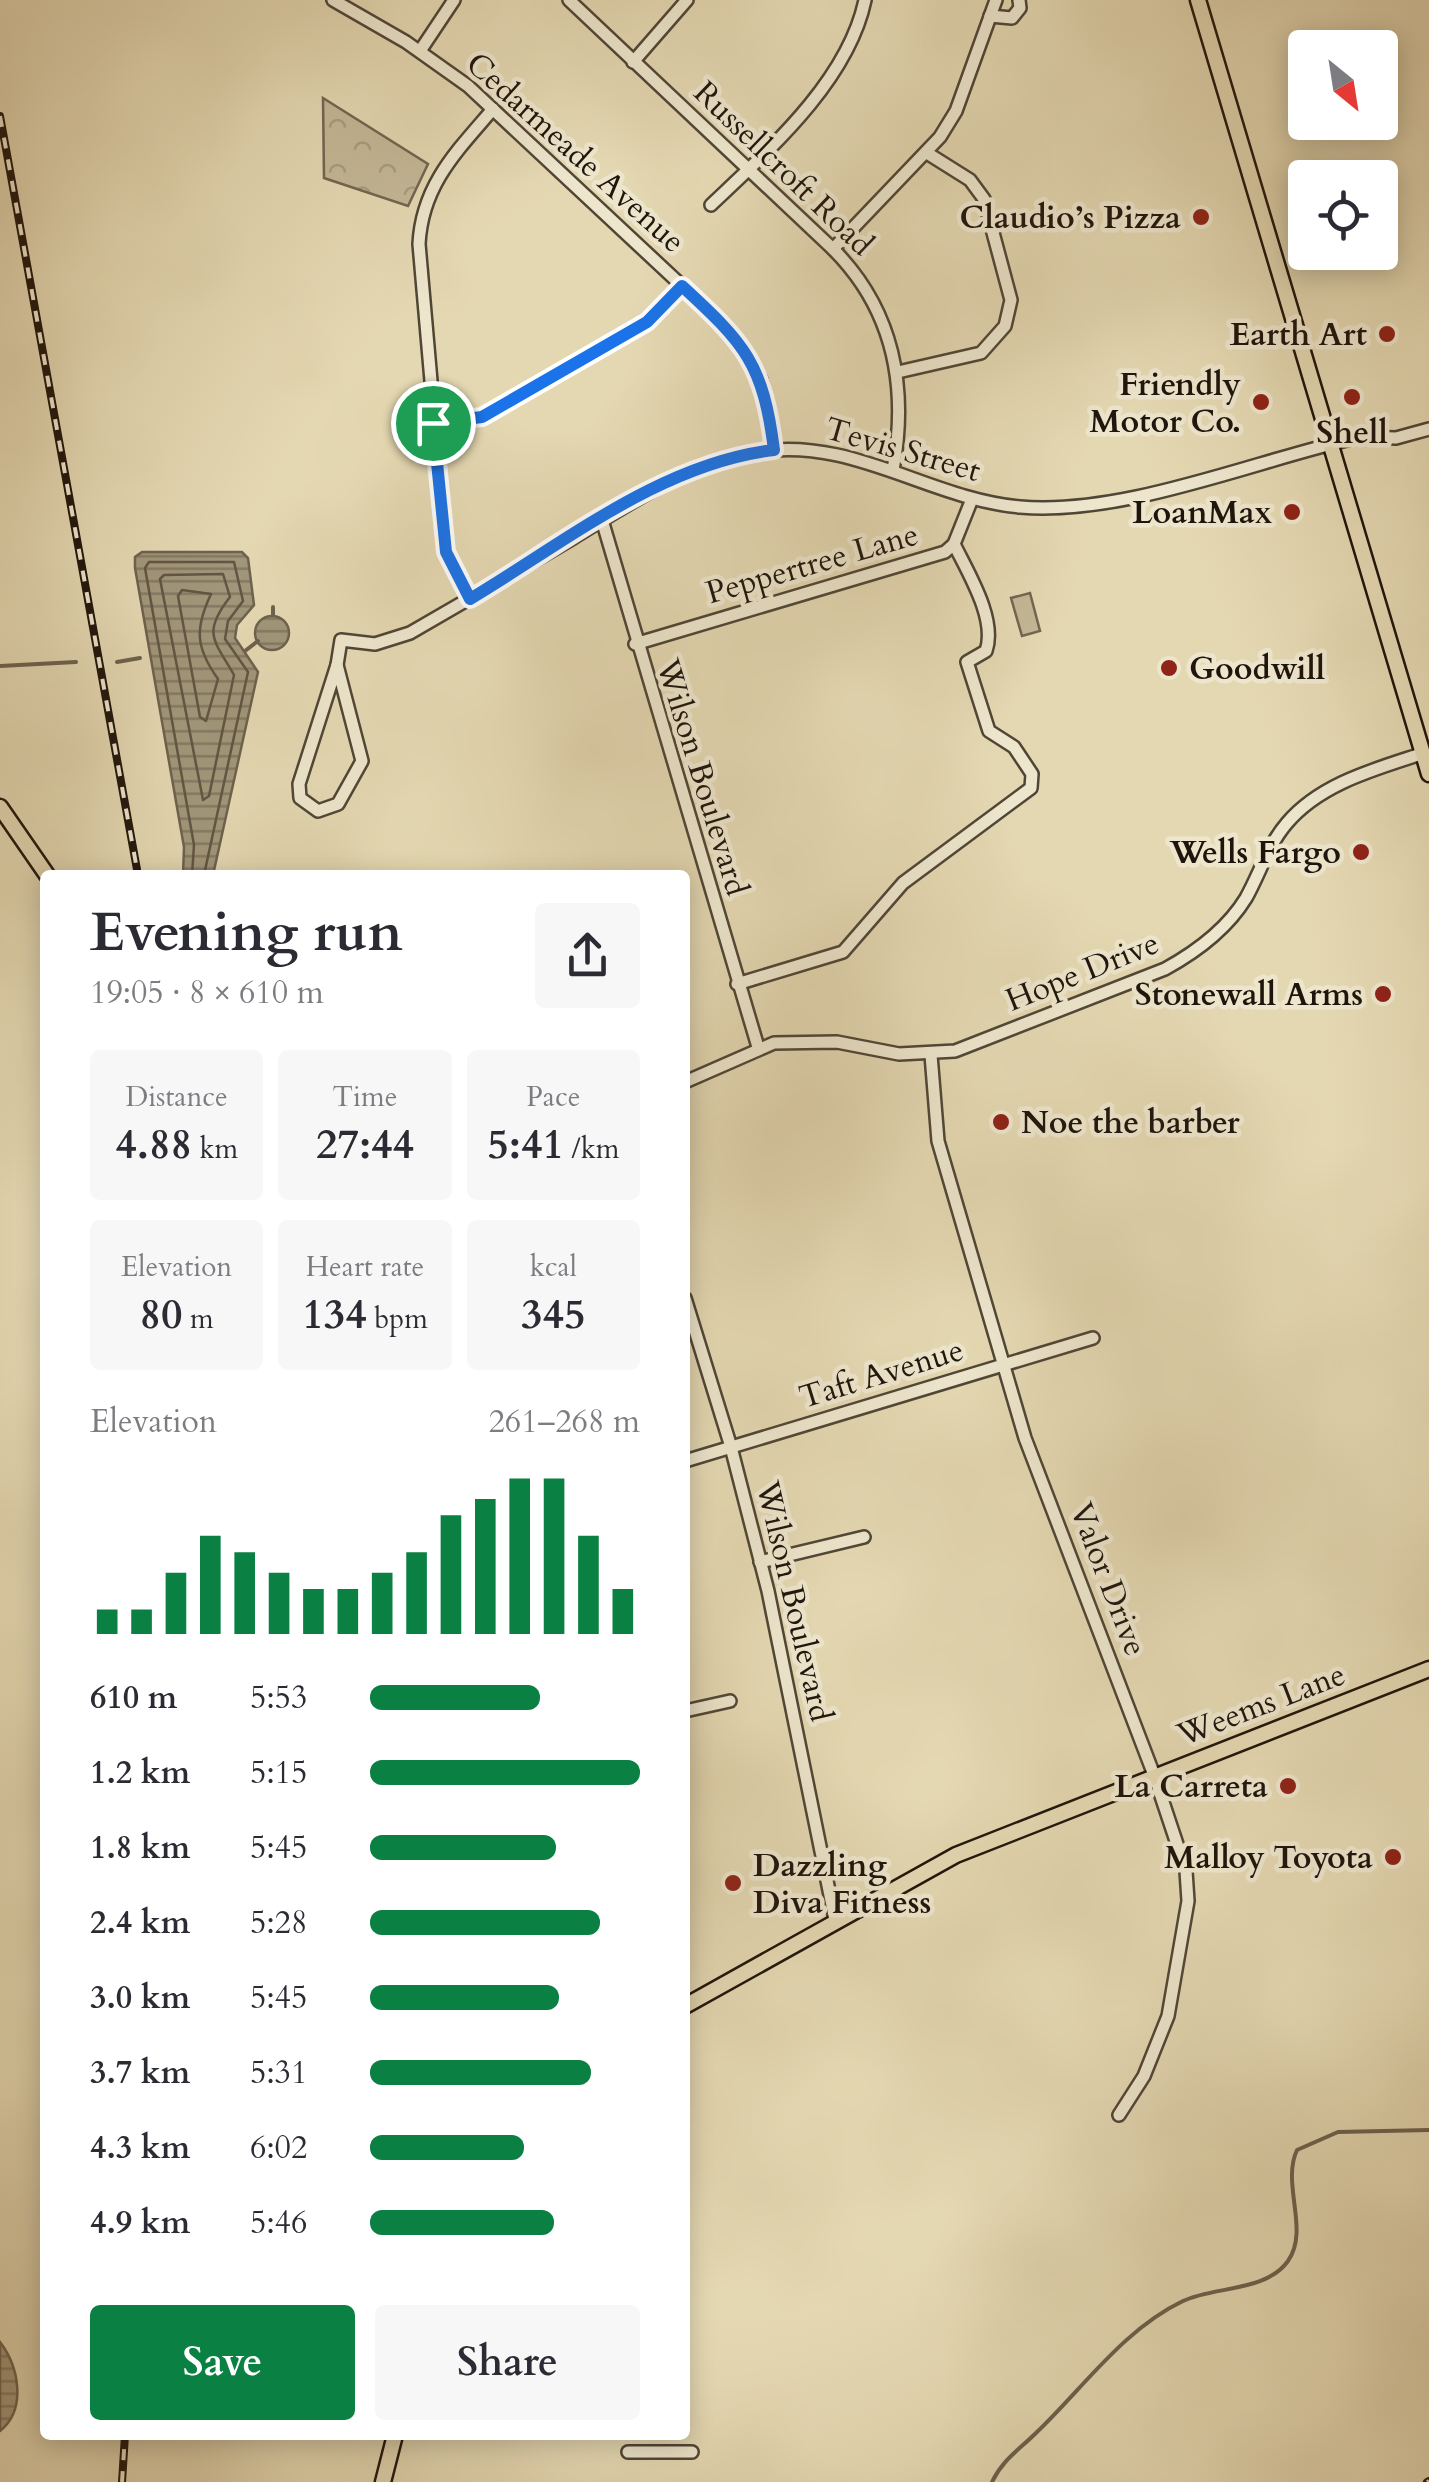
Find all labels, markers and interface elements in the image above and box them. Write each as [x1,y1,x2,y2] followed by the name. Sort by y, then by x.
[1288,30,1398,140] north arrow
[1288,30,1398,270] map controls
[456,42,694,263] street label: Cedarmeade Avenue
[684,72,883,266] street label: Russellcroft Road
[1288,160,1398,270] button: locate
[960,196,1181,240] place label: Claudio’s Pizza
[1190,206,1212,228] marker: Claudio’s Pizza
[1230,313,1367,357] place label: Earth Art
[1376,323,1398,345] marker: Earth Art
[1090,363,1241,444] place label: Friendly Motor Co.
[391,381,476,466] pin
[1341,386,1363,408] marker: Shell
[1250,391,1272,413] marker: Friendly Motor Co.
[406,396,461,451] icon: arrive
[820,407,985,493] street label: Tevis Street
[1316,411,1388,455] place label: Shell
[1132,491,1272,535] place label: LoanMax
[1281,501,1303,523] marker: LoanMax
[701,513,924,615] street label: Peppertree Lane
[1189,647,1325,691] place label: Goodwill
[645,653,759,901] street label: Wilson Boulevard
[1158,657,1180,679] marker: Goodwill
[1169,831,1341,875] place label: Wells Fargo
[1350,841,1372,863] marker: Wells Fargo
[90,896,403,970] text: Evening run
[535,903,640,1008] button: share
[999,921,1166,1023] street label: Hope Drive
[90,971,324,1015] text: 19:05 · 8 × 610 m
[1135,973,1363,1017] place label: Stonewall Arms
[1372,983,1394,1005] marker: Stonewall Arms
[125,1078,228,1116] text: Distance
[333,1078,397,1116] text: Time
[526,1078,580,1116] text: Pace
[1021,1101,1240,1145] place label: Noe the barber
[990,1111,1012,1133] marker: Noe the barber
[115,1116,192,1173] text: 4.88
[316,1116,414,1173] text: 27:44
[487,1116,564,1173] text: 5:41
[192,1130,238,1168] text: km
[564,1130,619,1168] text: /km
[121,1248,232,1286] text: Elevation
[306,1248,424,1286] text: Heart rate
[530,1248,577,1286] text: kcal
[140,1286,183,1343] text: 80
[302,1286,367,1343] text: 134
[521,1286,586,1343] text: 345
[183,1300,214,1338] text: m
[367,1300,428,1338] text: bpm
[794,1328,969,1420] street label: Taft Avenue
[90,1400,217,1444] text: Elevation
[488,1400,640,1444] text: 261–268 m
[745,1476,843,1726] street label: Wilson Boulevard
[1059,1497,1157,1662] street label: Valor Drive
[1170,1653,1352,1757] street label: Weems Lane
[90,1676,177,1720] text: 610 m
[250,1676,307,1720] text: 5:53
[90,1751,190,1795] text: 1.2 km
[250,1751,307,1795] text: 5:15
[1115,1765,1268,1809] place label: La Carreta
[1277,1775,1299,1797] marker: La Carreta
[90,1826,190,1870] text: 1.8 km
[250,1826,307,1870] text: 5:45
[1164,1836,1373,1880] place label: Malloy Toyota
[753,1844,931,1925] place label: Dazzling Diva Fitness
[1382,1846,1404,1868] marker: Malloy Toyota
[722,1872,744,1894] marker: Dazzling Diva Fitness
[90,1901,190,1945] text: 2.4 km
[250,1901,307,1945] text: 5:28
[90,1976,190,2020] text: 3.0 km
[250,1976,307,2020] text: 5:45
[90,2051,190,2095] text: 3.7 km
[250,2051,307,2095] text: 5:31
[90,2126,190,2170] text: 4.3 km
[250,2126,307,2170] text: 6:02
[90,2201,190,2245] text: 4.9 km
[250,2201,307,2245] text: 5:46
[90,2305,355,2420] button: Save
[375,2305,640,2420] button: Share

